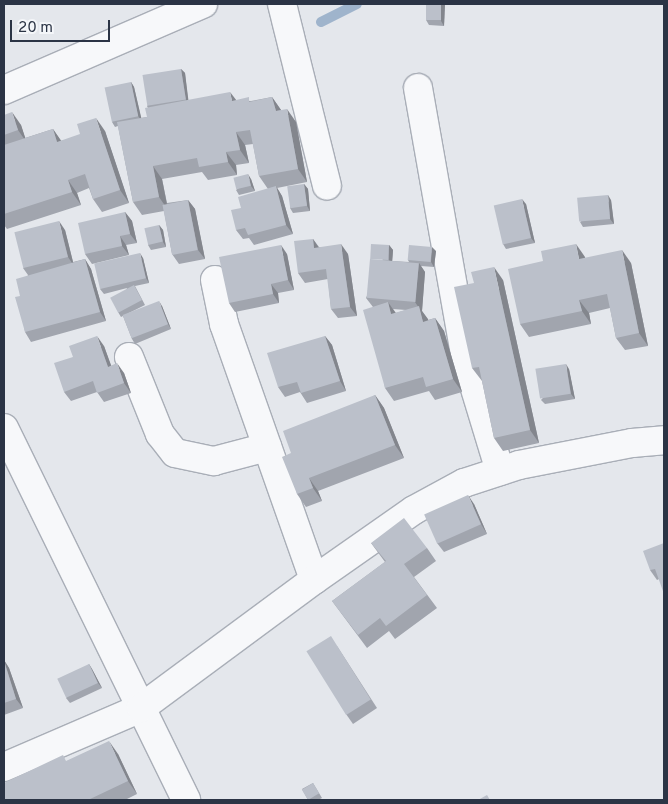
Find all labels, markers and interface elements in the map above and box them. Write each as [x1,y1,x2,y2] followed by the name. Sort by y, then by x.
[12,10,112,42] scale bar
[18,19,53,38] text: 20 m

